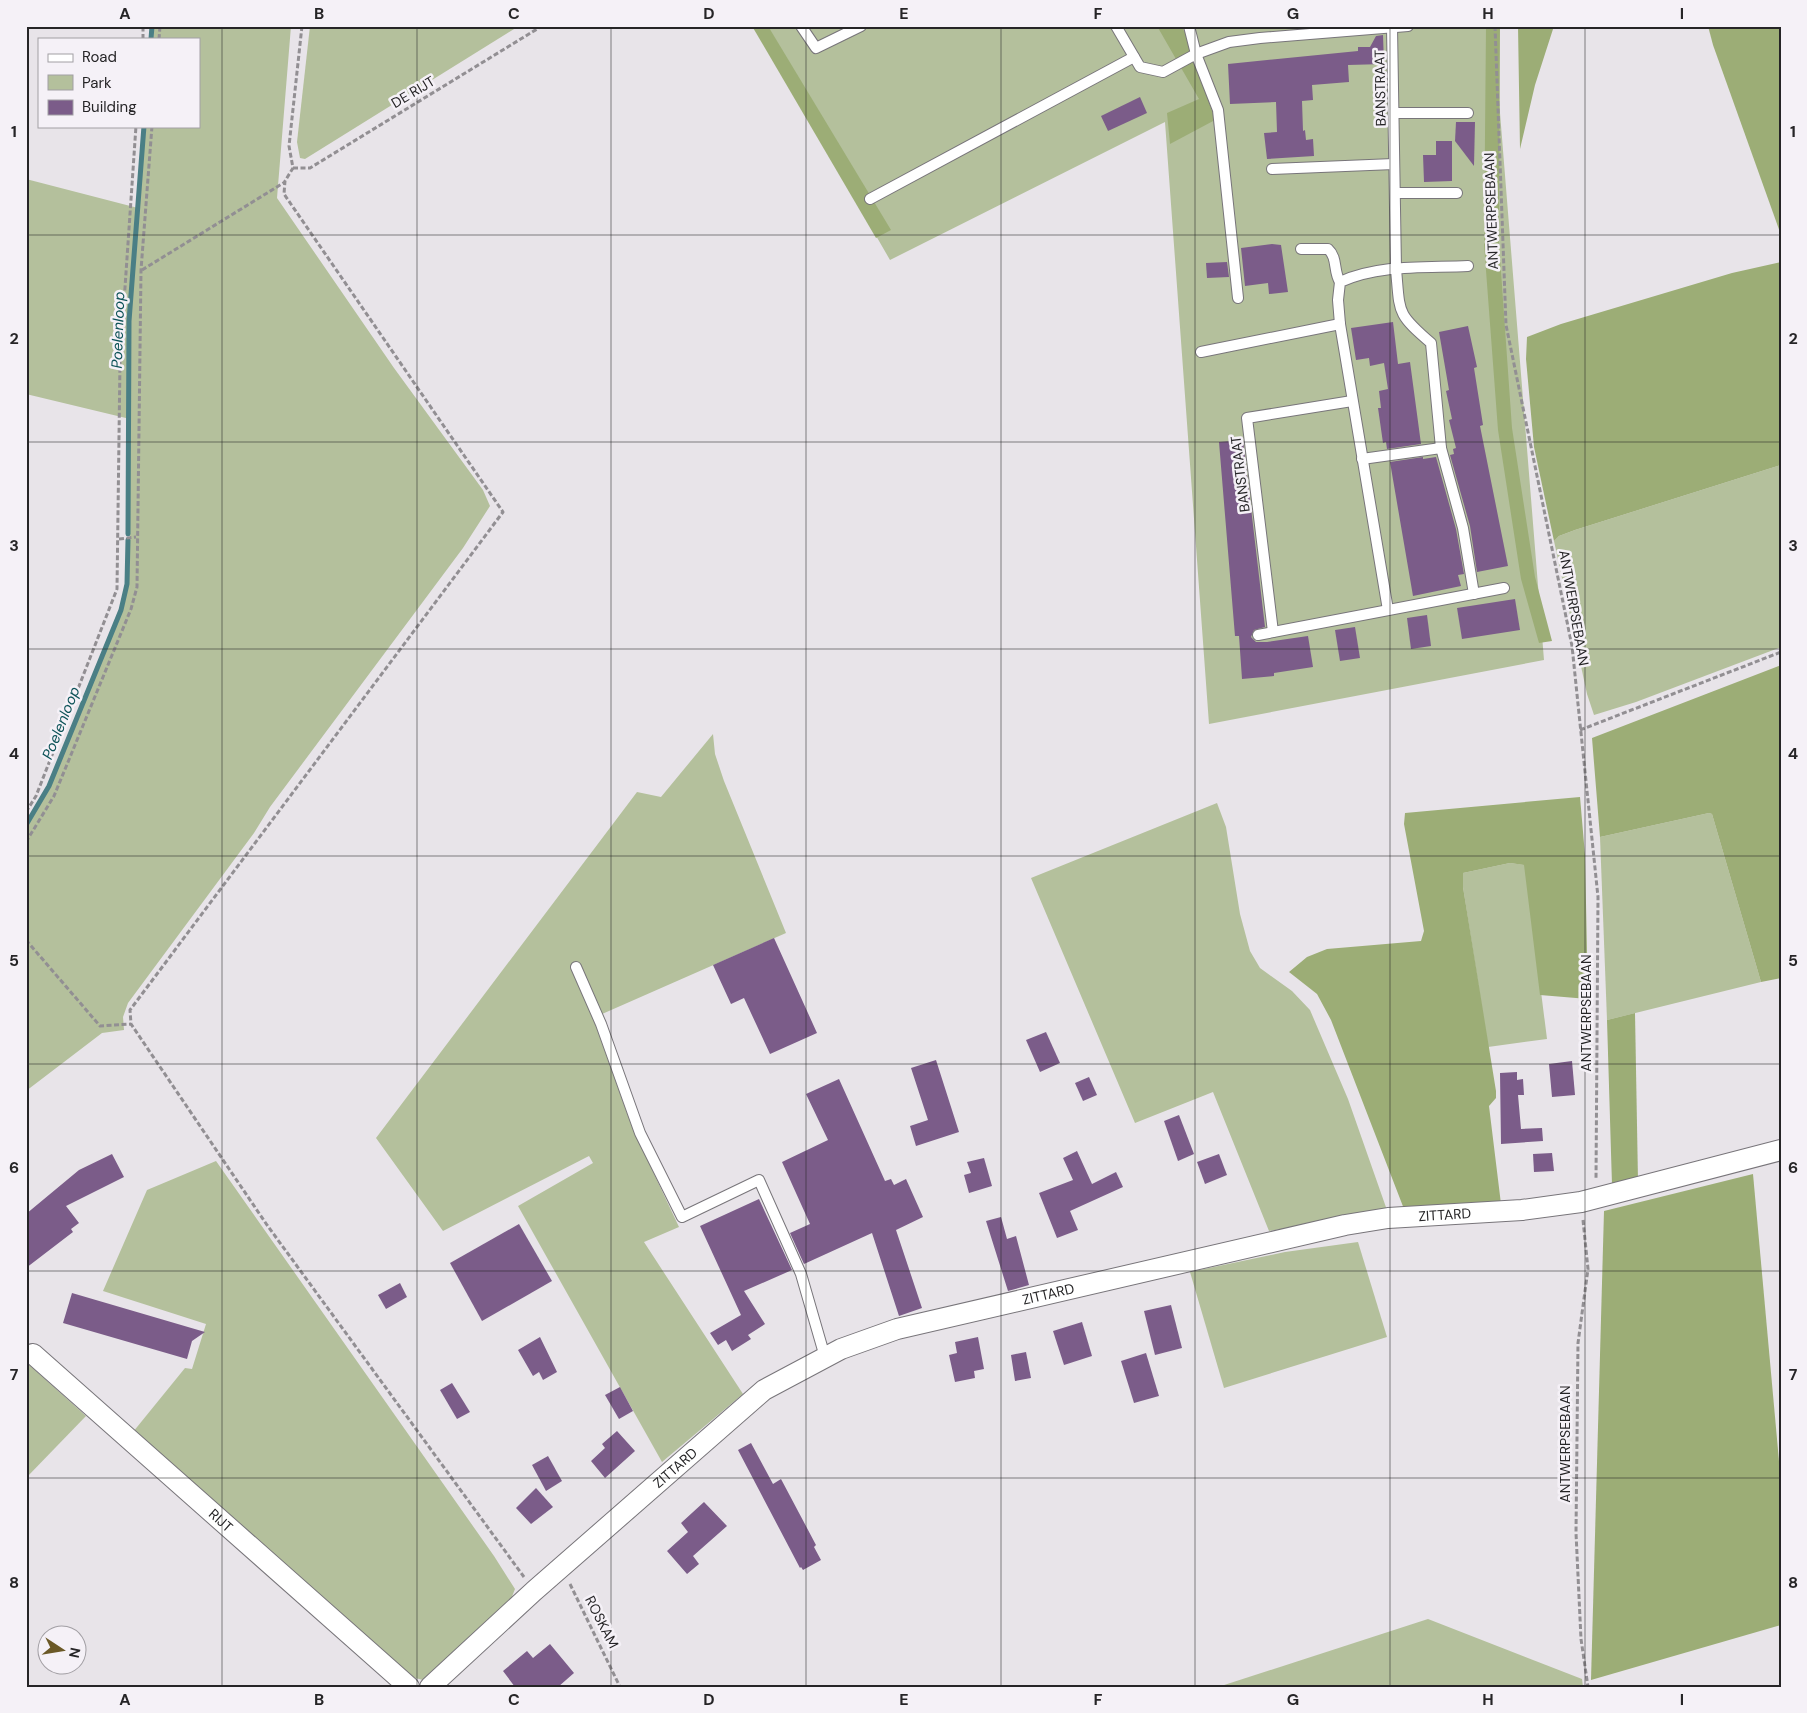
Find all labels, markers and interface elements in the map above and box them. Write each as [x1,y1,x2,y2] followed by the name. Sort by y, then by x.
[119,3,131,24] text: A
[314,3,324,24] text: B
[508,3,520,24] text: C
[703,3,715,24] text: D
[899,3,909,24] text: E
[1094,3,1103,24] text: F
[1287,3,1299,24] text: G
[1482,3,1494,24] text: H
[1680,3,1684,24] text: I
[38,38,200,128] legend
[82,47,117,67] text: Road
[1370,49,1390,126] street label: BANSTRAAT
[388,72,438,112] street label: DE RIJT
[82,73,112,93] text: Park
[82,97,137,117] text: Building
[11,121,17,142] text: 1
[1790,121,1796,142] text: 1
[1480,152,1502,270] street label: ANTWERPSEBAAN
[107,291,129,369] water label: Poelenloop
[9,328,19,349] text: 2
[1788,328,1798,349] text: 2
[1226,435,1254,513] street label: BANSTRAAT
[9,535,19,556] text: 3
[1788,535,1798,556] text: 3
[1555,549,1593,667] street label: ANTWERPSEBAAN
[37,684,85,762] water label: Poelenloop
[9,743,19,764] text: 4
[1788,743,1798,764] text: 4
[9,950,19,971] text: 5
[1788,950,1798,971] text: 5
[1577,954,1595,1072] street label: ANTWERPSEBAAN
[9,1157,19,1178] text: 6
[1788,1157,1798,1178] text: 6
[1418,1204,1472,1225] street label: ZITTARD
[1021,1279,1076,1309] street label: ZITTARD
[10,1364,19,1385] text: 7
[1789,1364,1798,1385] text: 7
[1556,1385,1574,1503] street label: ANTWERPSEBAAN
[649,1444,701,1492] street label: ZITTARD
[205,1505,237,1536] street label: RIJT
[9,1572,19,1593] text: 8
[1788,1572,1798,1593] text: 8
[581,1593,623,1651] street label: ROSKAM
[38,1626,88,1676] north arrow
[65,1646,85,1660] text: N
[119,1689,131,1710] text: A
[314,1689,324,1710] text: B
[508,1689,520,1710] text: C
[703,1689,715,1710] text: D
[899,1689,909,1710] text: E
[1094,1689,1103,1710] text: F
[1287,1689,1299,1710] text: G
[1482,1689,1494,1710] text: H
[1680,1689,1684,1710] text: I

